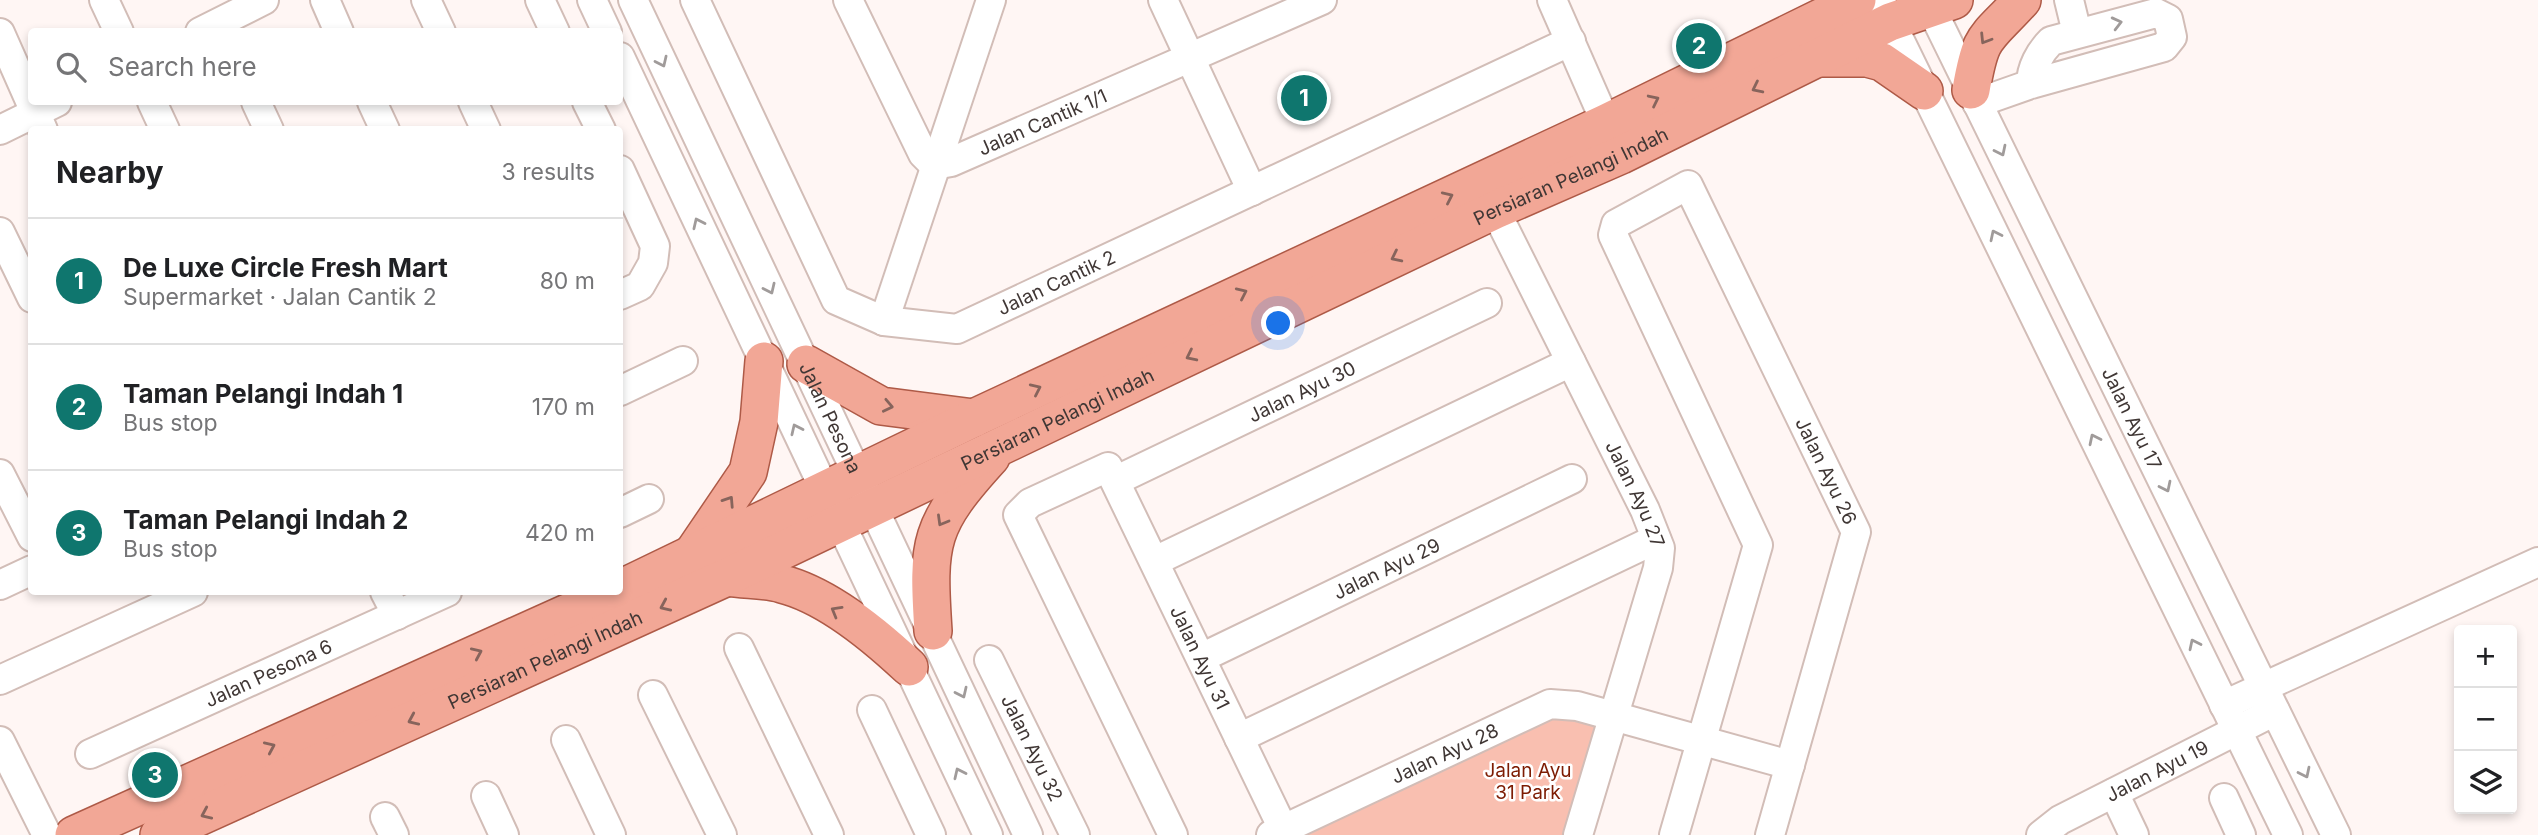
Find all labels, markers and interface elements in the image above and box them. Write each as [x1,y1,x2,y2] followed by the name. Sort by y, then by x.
[2111,17,2123,31] one-way arrow
[1676,20,1722,72] pin: 2
[28,28,623,105] search box
[1980,31,1993,44] one-way arrow
[52,48,90,86] icon: search
[108,51,257,82] text: Search here
[654,55,668,67] one-way arrow
[1281,72,1327,124] pin: 1
[1752,80,1764,94] one-way arrow
[975,84,1110,160] street label: Jalan Cantik 1/1
[1647,94,1659,108] one-way arrow
[1470,122,1672,230] street label: Persiaran Pelangi Indah
[1992,144,2006,156] one-way arrow
[56,154,164,190] text: Nearby
[502,158,595,186] text: 3 results
[1441,191,1453,205] one-way arrow
[693,218,707,230] one-way arrow
[1989,230,2003,242] one-way arrow
[994,245,1119,320] street label: Jalan Cantik 2
[1391,249,1403,263] one-way arrow
[123,252,448,283] text: De Luxe Circle Fresh Mart
[74,267,84,295] text: 1
[540,267,595,295] text: 80 m
[762,282,776,294] one-way arrow
[123,283,437,311] text: Supermarket · Jalan Cantik 2
[1235,287,1247,301] one-way arrow
[1261,306,1295,340] your location
[1186,347,1198,361] one-way arrow
[1245,356,1359,427] street label: Jalan Ayu 30
[795,359,867,477] street label: Jalan Pesona
[957,363,1158,475] street label: Persiaran Pelangi Indah
[2097,364,2167,473] street label: Jalan Ayu 17
[123,378,403,409] text: Taman Pelangi Indah 1
[1029,383,1041,397] one-way arrow
[72,393,86,421] text: 2
[532,393,595,421] text: 170 m
[882,398,894,413] one-way arrow
[123,409,218,437] text: Bus stop
[1791,414,1862,528] street label: Jalan Ayu 26
[790,424,804,436] one-way arrow
[2089,434,2103,446] one-way arrow
[1601,437,1670,551] street label: Jalan Ayu 27
[2157,480,2171,492] one-way arrow
[721,496,734,509] one-way arrow
[123,504,408,535] text: Taman Pelangi Indah 2
[937,514,950,527] one-way arrow
[72,519,86,547] text: 3
[525,519,595,547] text: 420 m
[1329,533,1444,604] street label: Jalan Ayu 29
[123,535,218,563] text: Bus stop
[660,598,672,612] one-way arrow
[1165,602,1235,713] street label: Jalan Ayu 31
[444,606,646,714] street label: Persiaran Pelangi Indah
[830,606,843,619] one-way arrow
[2454,625,2517,814] map controls
[2454,625,2517,688] button: +
[201,634,336,712] street label: Jalan Pesona 6
[2189,639,2203,651] one-way arrow
[470,647,482,661] one-way arrow
[954,686,968,698] one-way arrow
[2454,688,2517,751] button: −
[996,691,1068,805] street label: Jalan Ayu 32
[408,712,420,726] one-way arrow
[1387,718,1502,788] street label: Jalan Ayu 28
[2102,735,2212,806] street label: Jalan Ayu 19
[263,741,275,755] one-way arrow
[132,749,178,801] pin: 3
[2454,751,2517,814] button: layers
[1484,759,1572,804] park label: Jalan Ayu 31 Park
[2297,766,2311,778] one-way arrow
[953,768,967,780] one-way arrow
[201,805,213,819] one-way arrow

